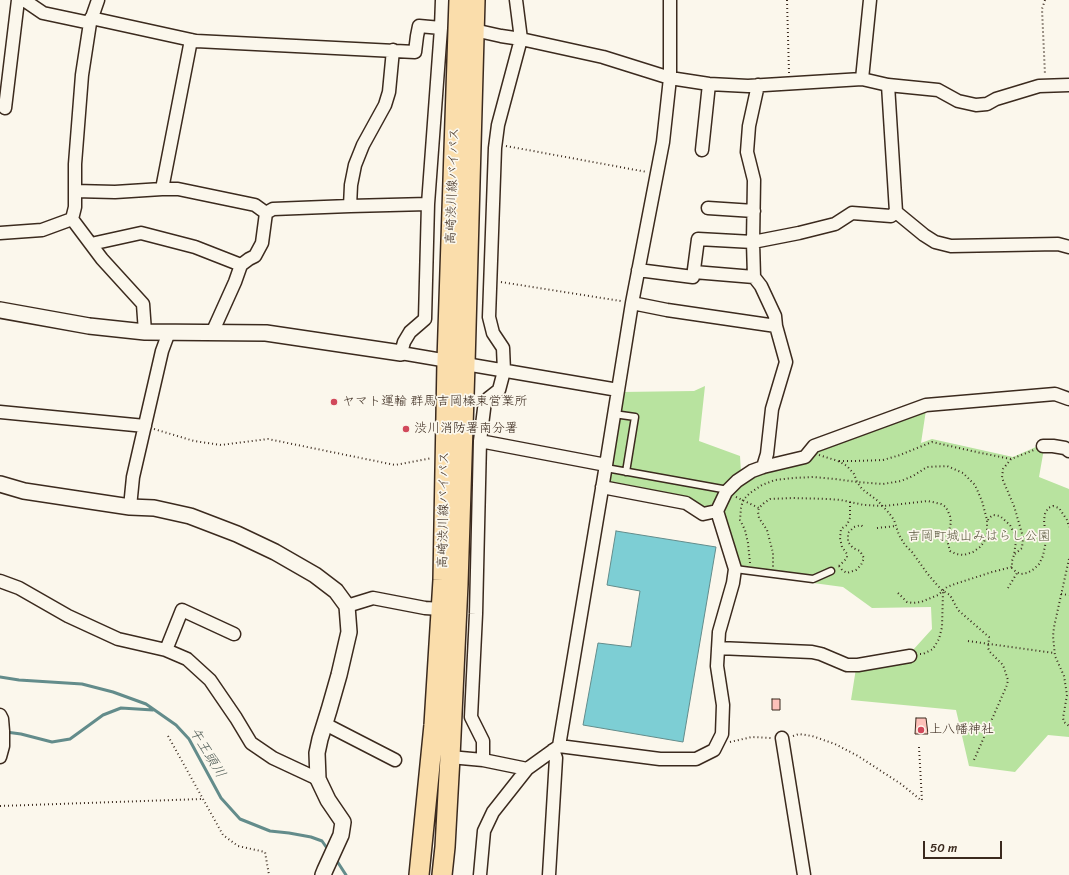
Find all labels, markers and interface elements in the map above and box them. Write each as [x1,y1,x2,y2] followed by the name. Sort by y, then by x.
[443,127,463,245] street label: 高崎渋川線バイパス
[342,394,527,410] place label: ヤマト運輸 群馬吉岡榛東営業所
[329,397,339,407] marker: ヤマト運輸 群馬吉岡榛東営業所
[414,421,518,437] place label: 渋川消防署南分署
[401,424,411,434] marker: 渋川消防署南分署
[435,451,453,569] street label: 高崎渋川線バイパス
[908,529,1050,545] park label: 吉岡町城山みはらし公園
[929,722,994,738] place label: 上八幡神社
[185,725,229,781] water label: 午王頭川
[916,725,926,735] marker: 上八幡神社
[925,833,1004,859] scale bar
[930,837,957,859] text: 50 m

